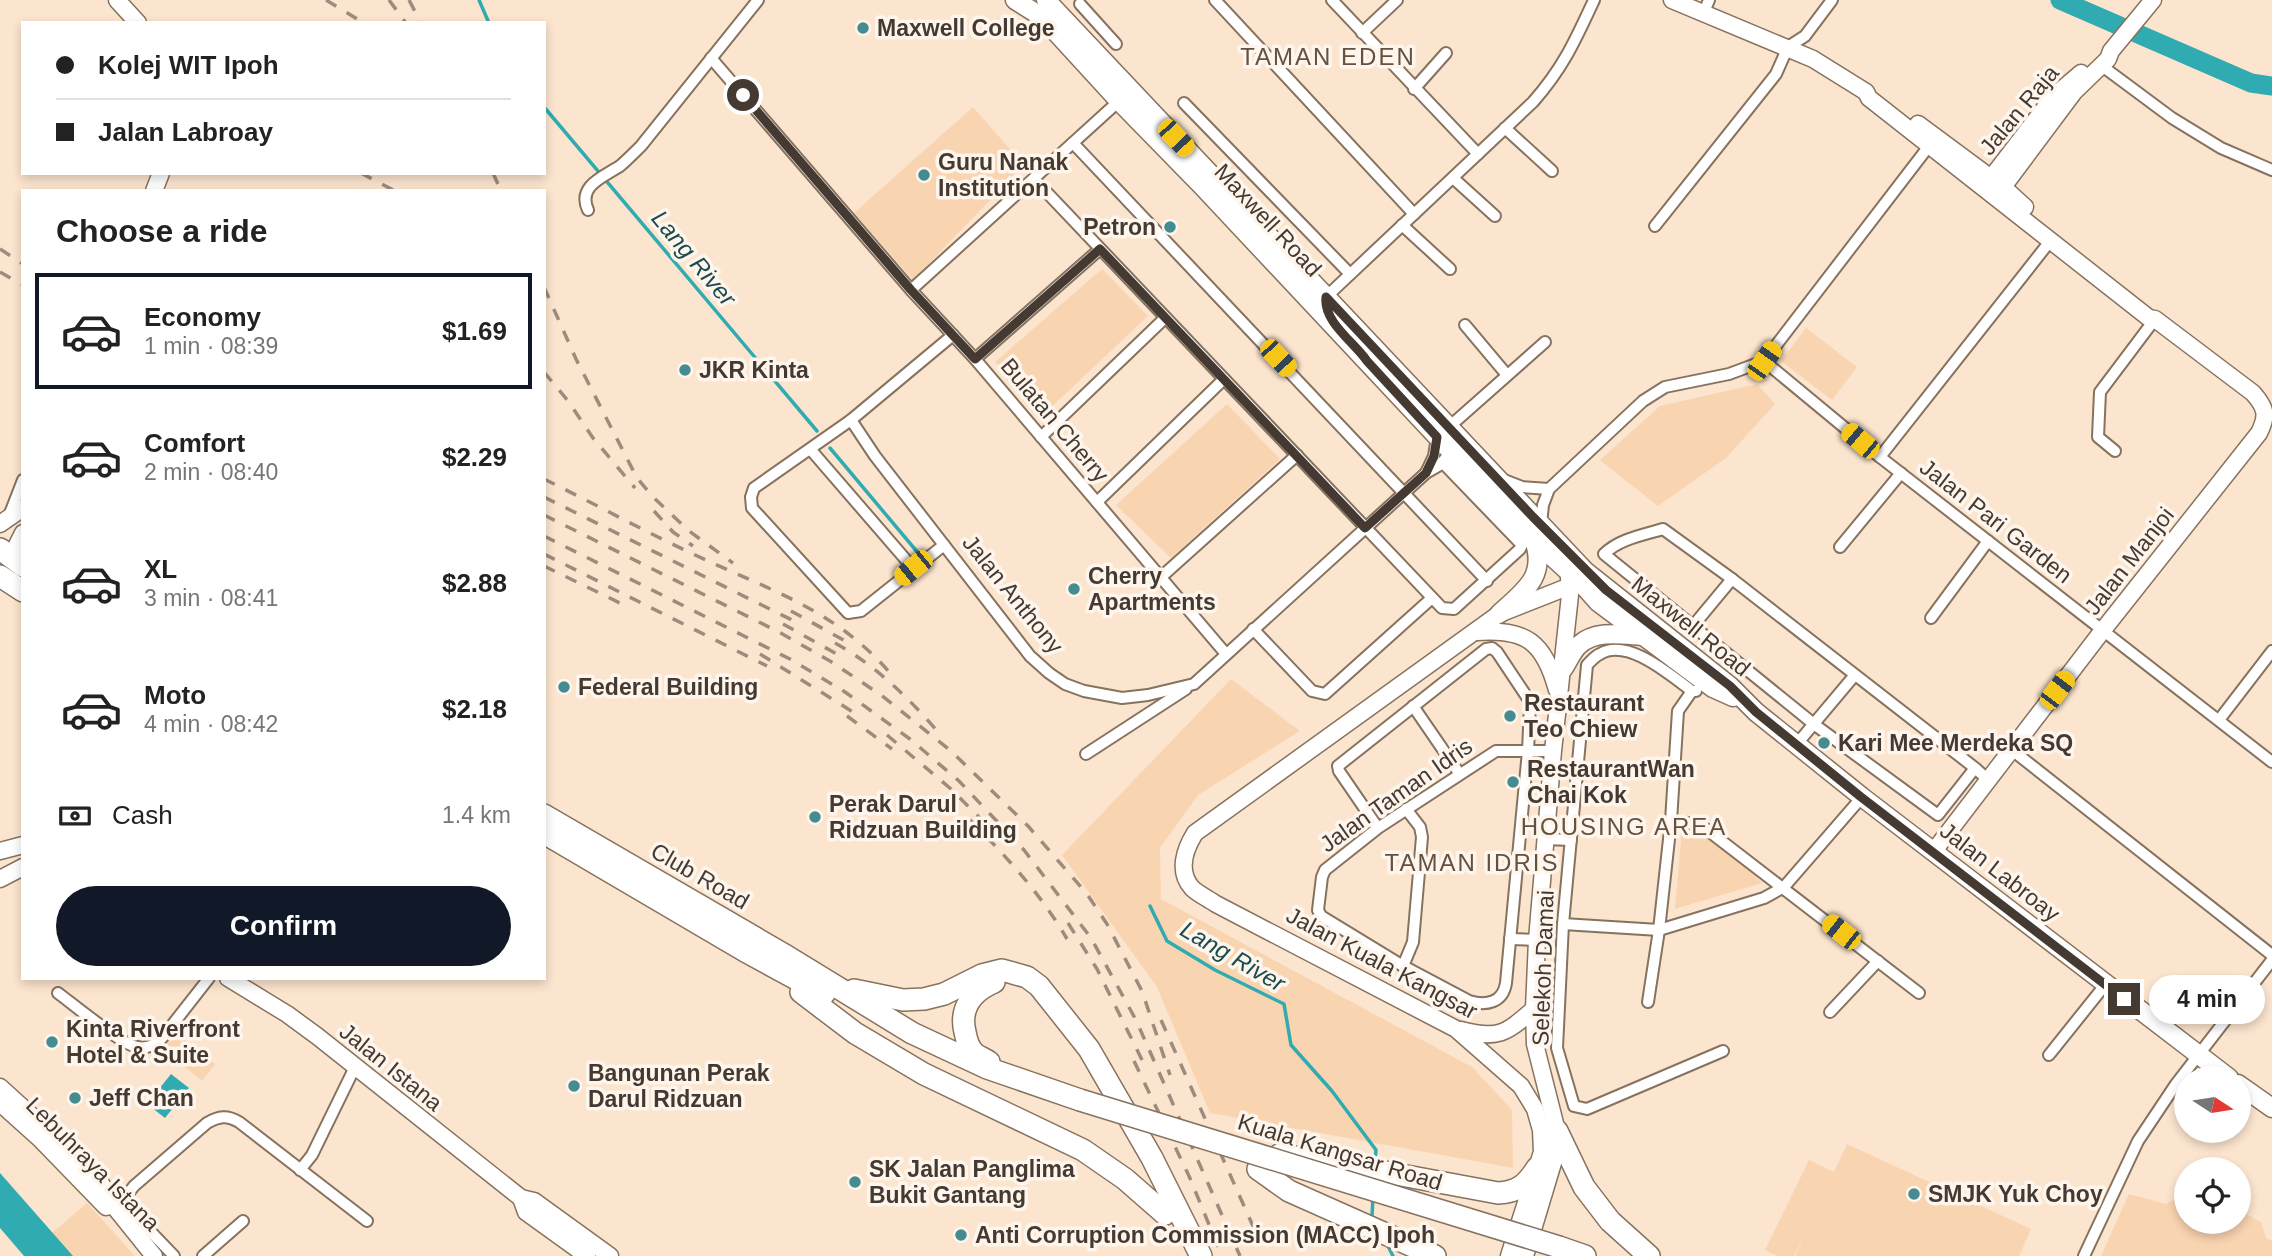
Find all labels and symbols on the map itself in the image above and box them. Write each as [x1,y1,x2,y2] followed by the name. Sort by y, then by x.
[877,15,1055,41] place label: Maxwell College
[855,20,871,36] marker: Maxwell College
[1240,43,1416,70] district label: TAMAN EDEN
[1974,60,2064,160] street label: Jalan Raja
[727,79,759,111] route start
[1154,115,1199,161] car
[938,149,1069,201] place label: Guru Nanak Institution
[1209,158,1327,282] street label: Maxwell Road
[916,167,932,183] marker: Guru Nanak Institution
[646,205,742,312] water label: Lang River
[1083,214,1156,240] place label: Petron
[1162,219,1178,235] marker: Petron
[1256,335,1301,381] car
[1744,338,1785,384] car
[996,353,1115,487] street label: Bulatan Cherry
[699,357,809,383] place label: JKR Kinta
[677,362,693,378] marker: JKR Kinta
[1838,419,1883,463] car
[1915,454,2077,588] street label: Jalan Pari Garden
[2079,502,2179,620] street label: Jalan Manjoi
[957,530,1069,659] street label: Jalan Anthony
[891,547,936,589] car
[1088,563,1216,615] place label: Cherry Apartments
[1627,570,1755,682] street label: Maxwell Road
[1066,581,1082,597] marker: Cherry Apartments
[2036,667,2079,713] car
[578,674,758,700] place label: Federal Building
[556,679,572,695] marker: Federal Building
[1524,690,1644,742] place label: Restaurant Teo Chiew
[1502,708,1518,724] marker: Restaurant Teo Chiew
[1838,730,2073,756] place label: Kari Mee Merdeka SQ
[1315,733,1477,857] street label: Jalan Taman Idris
[1816,735,1832,751] marker: Kari Mee Merdeka SQ
[1527,756,1695,808] place label: RestaurantWan Chai Kok
[1505,774,1521,790] marker: RestaurantWan Chai Kok
[829,791,1017,843] place label: Perak Darul Ridzuan Building
[807,809,823,825] marker: Perak Darul Ridzuan Building
[1521,813,1727,840] district label: HOUSING AREA
[1935,817,2065,927] street label: Jalan Labroay
[646,838,754,914] street label: Club Road
[1385,849,1559,876] district label: TAMAN IDRIS
[1527,890,1559,1046] street label: Selekoh Damai
[1282,902,1482,1024] street label: Jalan Kuala Kangsar
[1818,911,1865,953] car
[1176,915,1291,997] water label: Lang River
[2148,974,2264,1024] callout: 4 min
[2108,983,2140,1015] route end
[66,1016,240,1068] place label: Kinta Riverfront Hotel & Suite
[335,1018,448,1116] street label: Jalan Istana
[44,1034,60,1050] marker: Kinta Riverfront Hotel & Suite
[588,1060,770,1112] place label: Bangunan Perak Darul Ridzuan
[2174,1066,2250,1143] north arrow
[566,1078,582,1094] marker: Bangunan Perak Darul Ridzuan
[89,1085,194,1111] place label: Jeff Chan
[67,1090,83,1106] marker: Jeff Chan
[21,1092,165,1236] street label: Lebuhraya Istana
[1235,1109,1445,1195] street label: Kuala Kangsar Road
[869,1156,1075,1208] place label: SK Jalan Panglima Bukit Gantang
[847,1174,863,1190] marker: SK Jalan Panglima Bukit Gantang
[1928,1181,2103,1207] place label: SMJK Yuk Choy
[1906,1186,1922,1202] marker: SMJK Yuk Choy
[975,1222,1435,1248] place label: Anti Corruption Commission (MACC) Ipoh
[953,1227,969,1243] marker: Anti Corruption Commission (MACC) Ipoh

